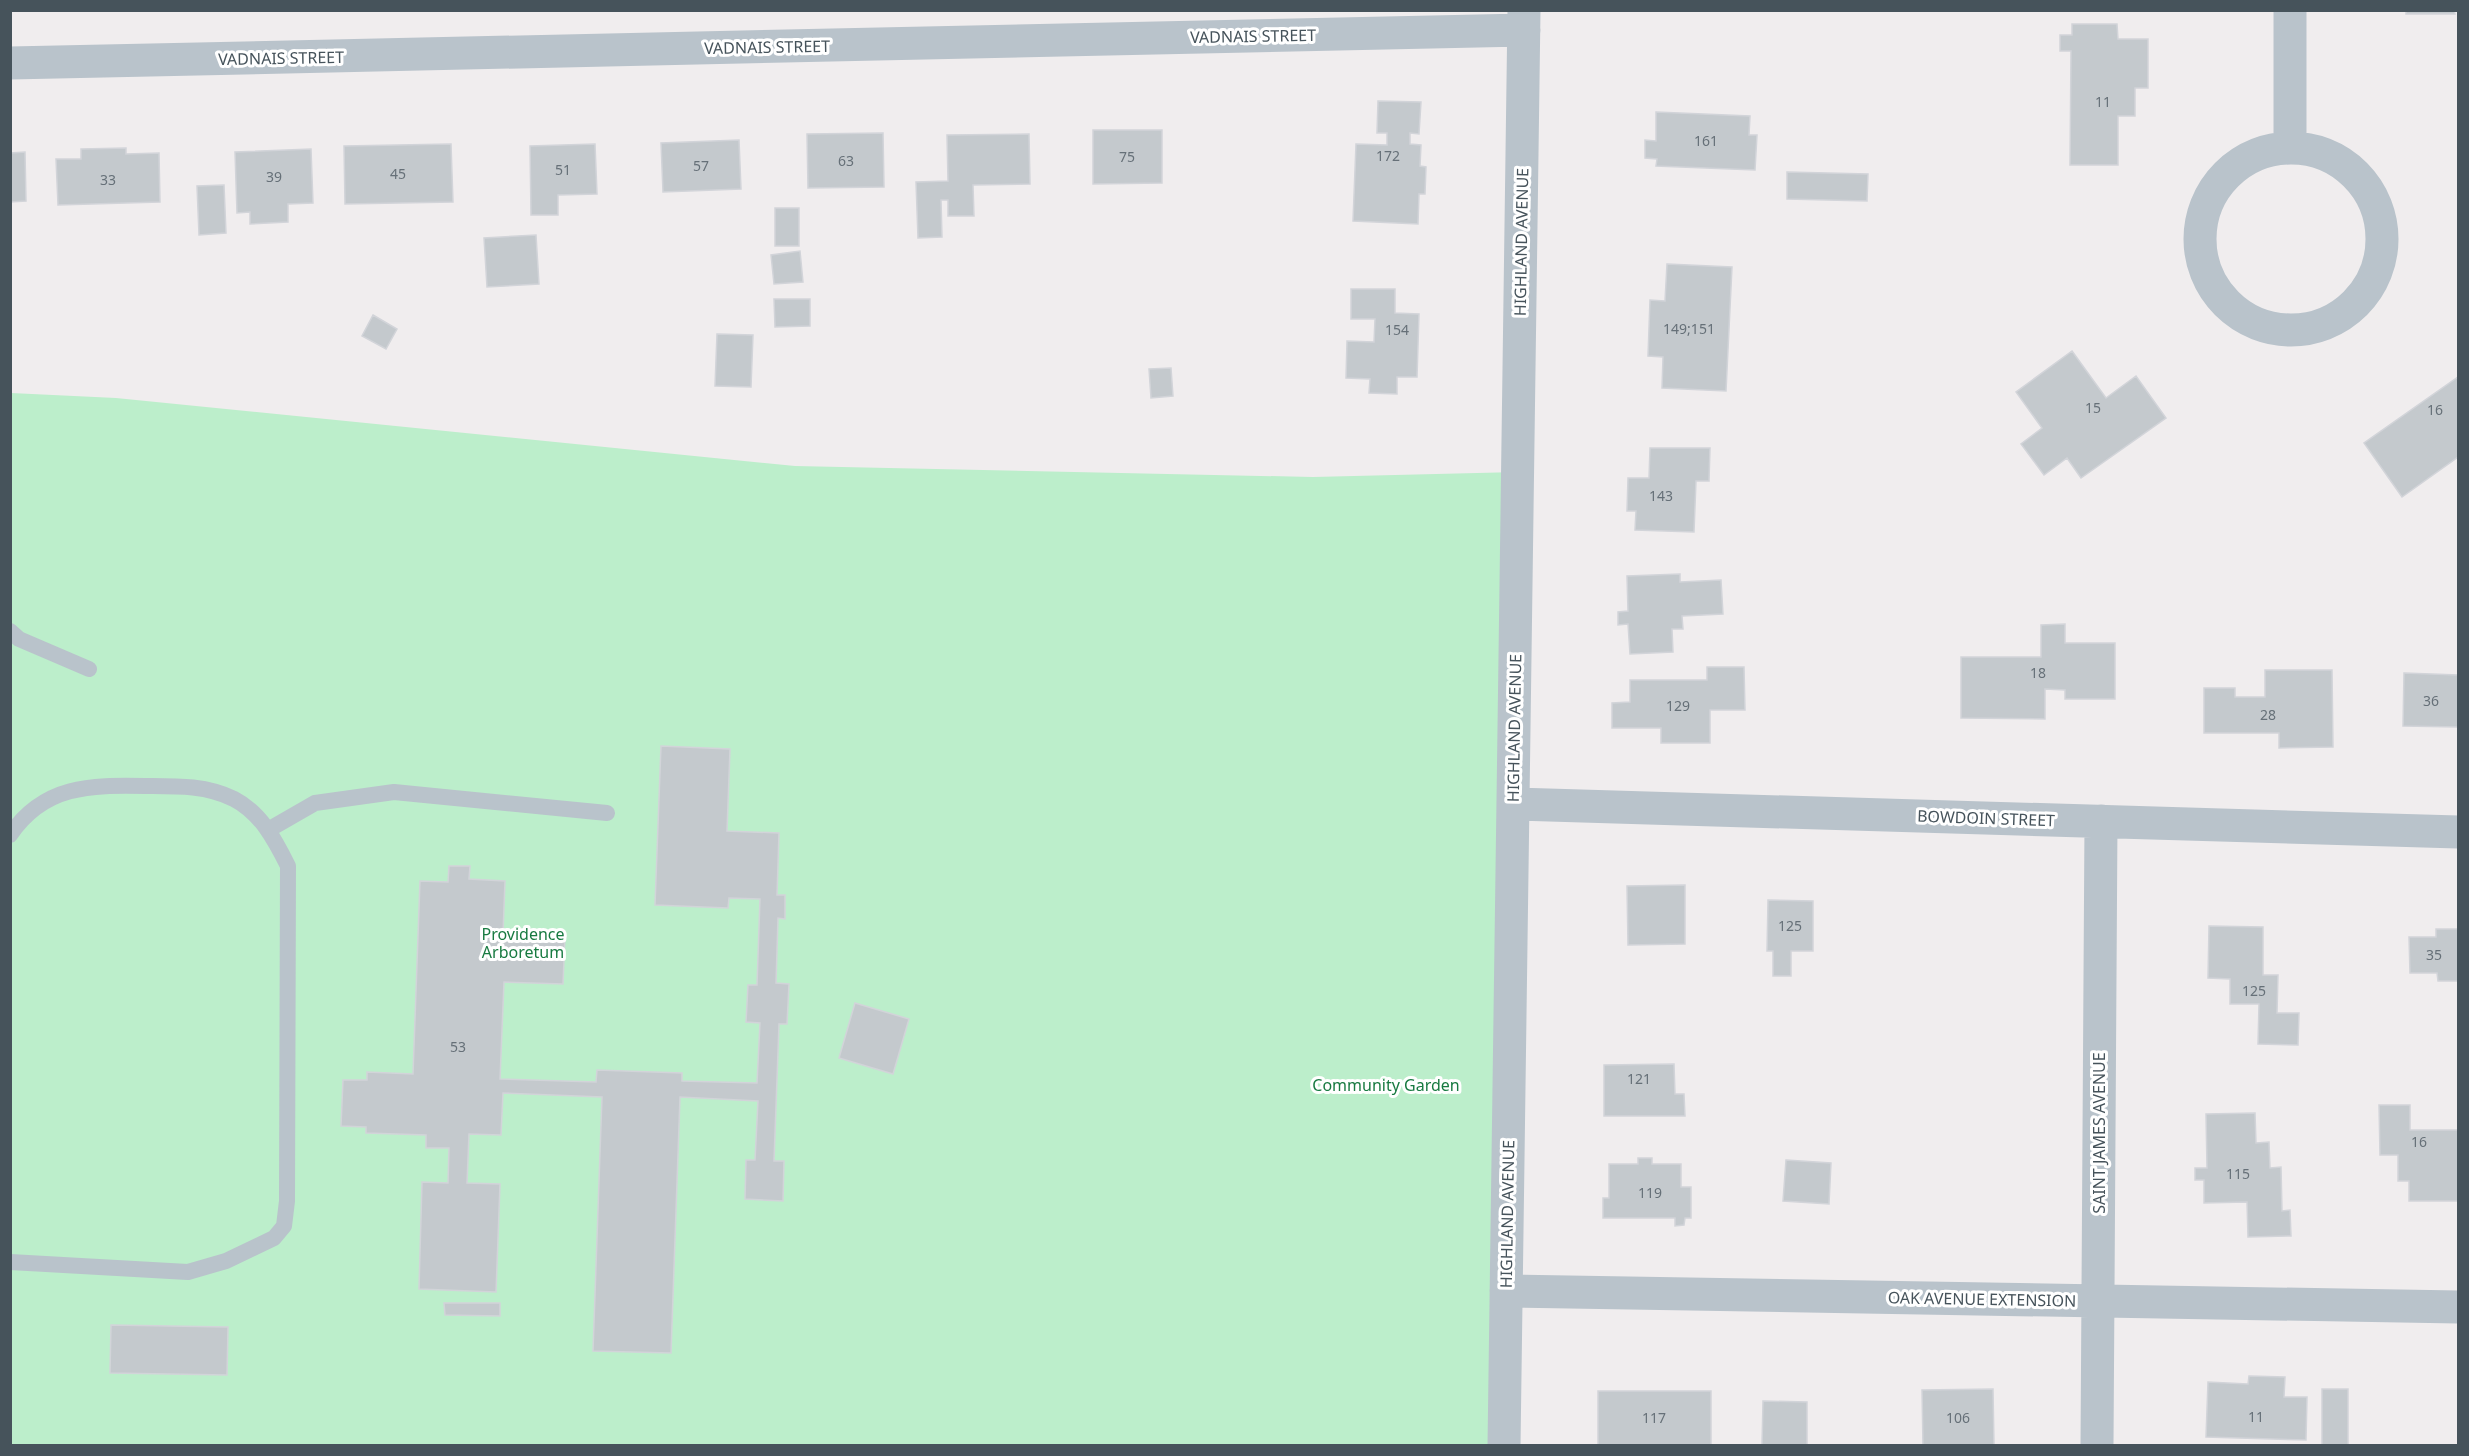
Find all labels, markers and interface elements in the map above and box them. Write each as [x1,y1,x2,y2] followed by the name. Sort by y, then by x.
[1190,24,1316,48] street label: VADNAIS STREET
[704,35,830,59] street label: VADNAIS STREET
[218,46,344,70] street label: VADNAIS STREET
[2095,92,2111,111] house number: 11
[1694,131,1718,150] house number: 161
[1376,146,1400,165] house number: 172
[1119,147,1135,166] house number: 75
[838,151,854,170] house number: 63
[693,156,709,175] house number: 57
[555,160,571,179] house number: 51
[390,164,406,183] house number: 45
[266,167,282,186] house number: 39
[1509,168,1533,316] street label: HIGHLAND AVENUE
[100,170,116,189] house number: 33
[1663,319,1715,338] house number: 149;151
[1385,320,1409,339] house number: 154
[2085,398,2101,417] house number: 15
[2427,400,2443,419] house number: 16
[1649,486,1673,505] house number: 143
[1502,654,1526,802] street label: HIGHLAND AVENUE
[2030,663,2046,682] house number: 18
[2423,691,2439,710] house number: 36
[1666,696,1690,715] house number: 129
[2260,705,2276,724] house number: 28
[1917,805,2055,831] street label: BOWDOIN STREET
[1778,916,1802,935] house number: 125
[481,923,565,963] park label: Providence Arboretum
[2426,945,2442,964] house number: 35
[2242,981,2266,1000] house number: 125
[450,1037,466,1056] house number: 53
[2088,1052,2110,1214] street label: SAINT JAMES AVENUE
[1627,1069,1651,1088] house number: 121
[1312,1074,1460,1096] park label: Community Garden
[2411,1132,2427,1151] house number: 16
[1495,1140,1519,1288] street label: HIGHLAND AVENUE
[2226,1164,2250,1183] house number: 115
[1638,1183,1662,1202] house number: 119
[1888,1286,2076,1312] street label: OAK AVENUE EXTENSION
[2248,1407,2264,1426] house number: 11
[1642,1408,1666,1427] house number: 117
[1946,1408,1970,1427] house number: 106

